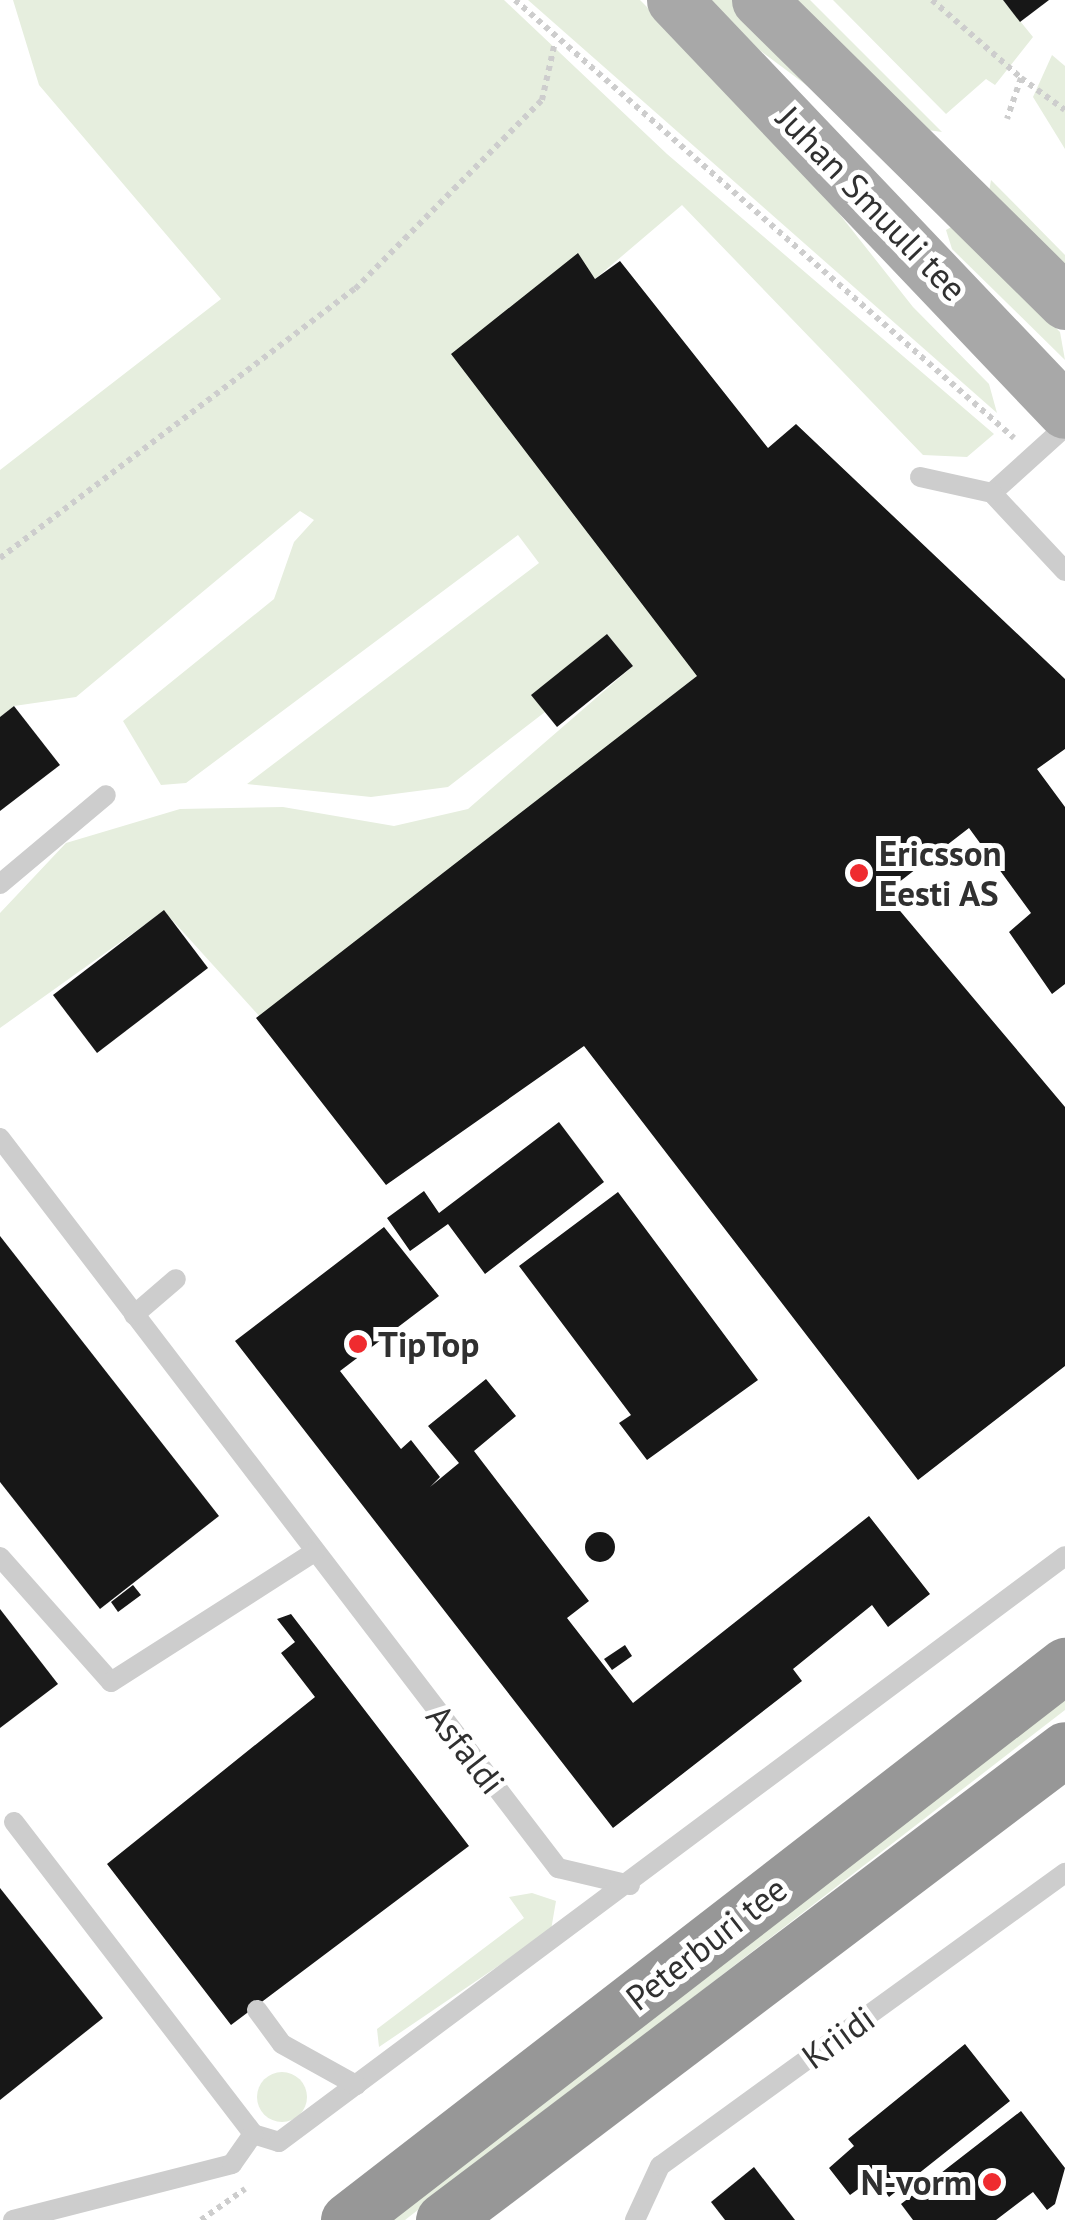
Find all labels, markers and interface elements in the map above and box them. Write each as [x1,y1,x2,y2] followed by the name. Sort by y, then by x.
[769,97,975,309] street label: Juhan Smuuli tee
[879,832,1002,914] place label: Ericsson Eesti AS
[848,862,870,884] marker: Ericsson Eesti AS
[378,1323,479,1365] place label: TipTop
[347,1333,369,1355] marker: TipTop
[418,1696,514,1802] street label: Asfaldi
[617,1867,795,2019] street label: Peterburi tee
[794,1997,882,2077] street label: Kriidi
[861,2161,972,2203] place label: N-vorm
[981,2171,1003,2193] marker: N-vorm

